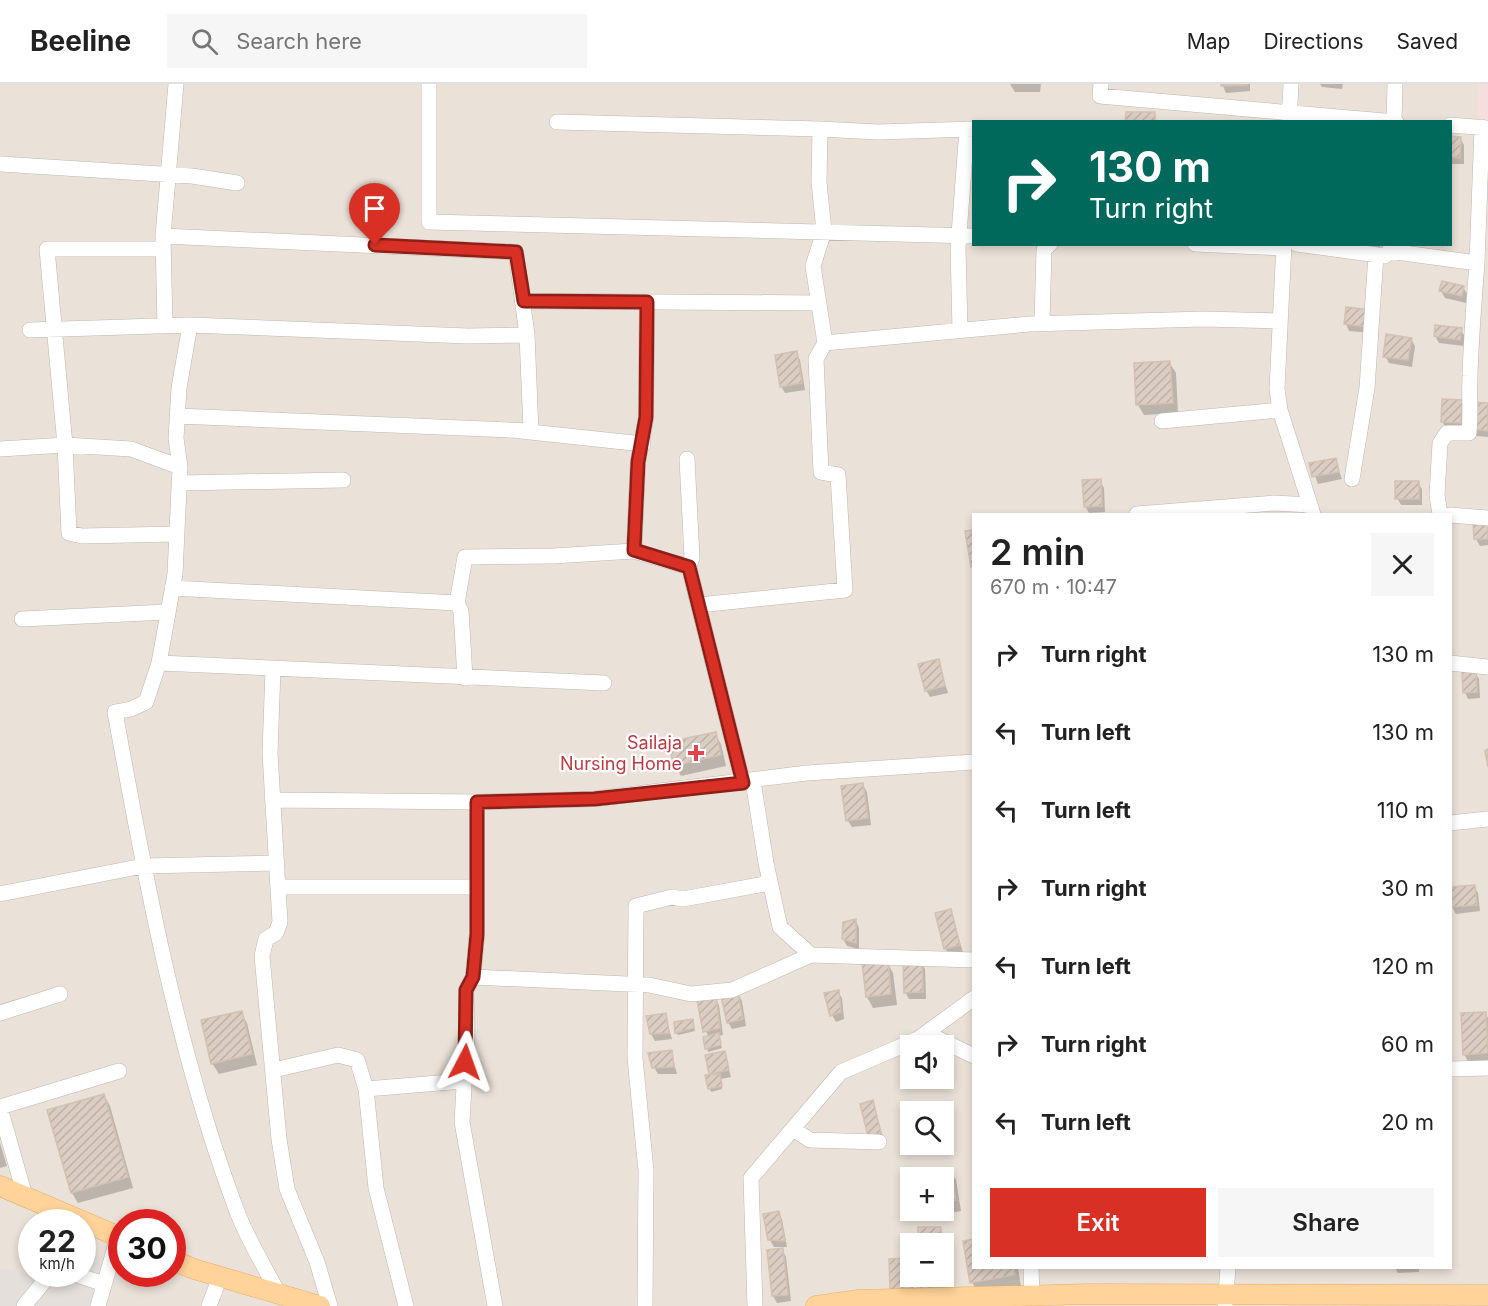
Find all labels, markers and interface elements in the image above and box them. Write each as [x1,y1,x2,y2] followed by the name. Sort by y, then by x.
[167,14,587,68] search box
[30,24,131,58] text: Beeline
[188,25,221,58] icon: search
[236,28,362,54] text: Search here
[1187,29,1230,54] text: Map
[1263,29,1364,54] text: Directions
[1397,29,1458,54] text: Saved
[1089,141,1211,192] text: 130 m
[990,144,1068,222] icon: right
[349,183,400,245] pin
[358,192,391,225] icon: arrive
[1089,192,1213,225] text: Turn right
[990,530,1085,574] text: 2 min
[1371,533,1434,596] button: close
[990,575,1117,599] text: 670 m · 10:47
[990,638,1023,671] icon: right
[1041,641,1147,667] text: Turn right
[1372,641,1434,667] text: 130 m
[990,716,1023,749] icon: left
[1041,719,1131,745] text: Turn left
[1372,719,1434,745] text: 130 m
[560,732,682,774] place label: Sailaja Nursing Home
[687,744,705,762] marker: Sailaja Nursing Home
[990,794,1023,827] icon: left
[1041,797,1131,823] text: Turn left
[1377,797,1434,823] text: 110 m
[990,872,1023,905] icon: right
[1041,875,1147,901] text: Turn right
[1381,875,1434,901] text: 30 m
[990,950,1023,983] icon: left
[1041,953,1131,979] text: Turn left
[1372,953,1434,979] text: 120 m
[990,1028,1023,1061] icon: right
[433,1030,497,1094] position arrow
[1041,1031,1147,1057] text: Turn right
[1381,1031,1434,1057] text: 60 m
[900,1035,954,1287] map controls
[900,1035,954,1089] button: sound
[900,1101,954,1155] button: search
[990,1106,1023,1139] icon: left
[1041,1109,1131,1135] text: Turn left
[1381,1109,1434,1135] text: 20 m
[900,1167,954,1221] button: +
[990,1188,1206,1257] button: Exit
[1218,1188,1434,1257] button: Share
[108,1209,186,1287] speed limit sign: 30
[38,1223,76,1259] text: 22
[900,1233,954,1287] button: −
[39,1254,75,1273] text: km/h

